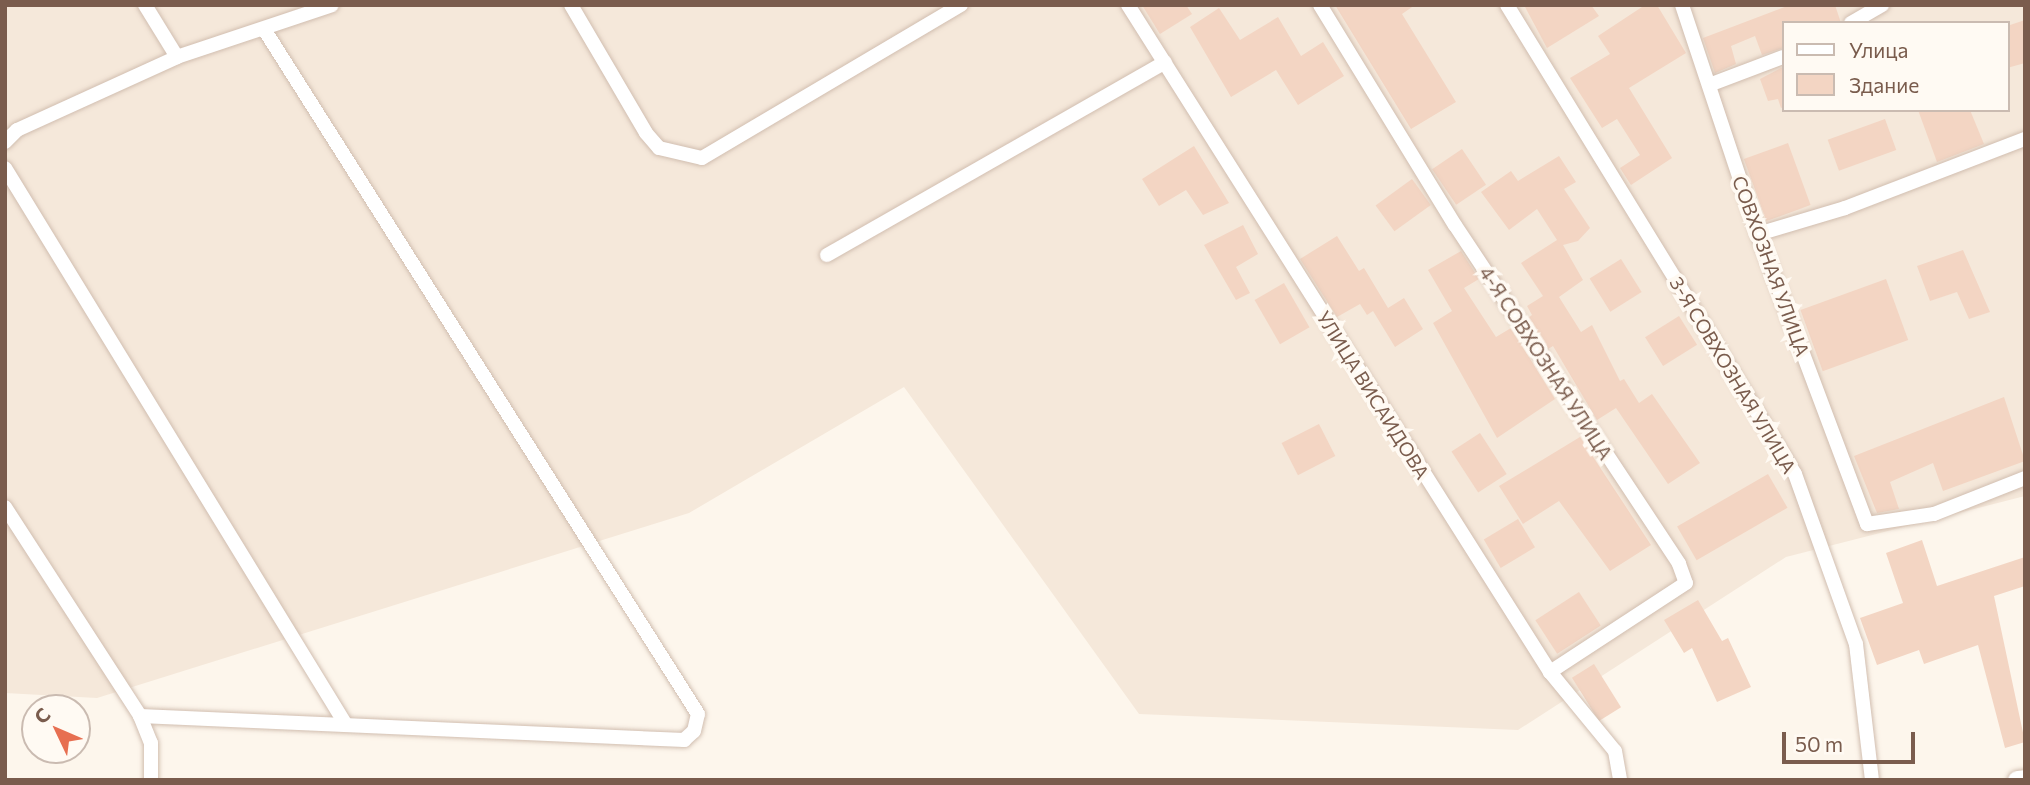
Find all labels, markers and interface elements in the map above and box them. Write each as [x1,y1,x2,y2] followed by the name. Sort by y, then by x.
[1782,21,2009,112] legend
[1849,37,1908,62] text: Улица
[1849,72,1919,97] text: Здание
[1728,173,1814,359] street label: СОВХОЗНАЯ УЛИЦА
[1475,262,1617,464] street label: 4-Я СОВХОЗНАЯ УЛИЦА
[1665,272,1801,478] street label: 3-Я СОВХОЗНАЯ УЛИЦА
[1312,307,1434,483] street label: УЛИЦА ВИСАИДОВА
[21,694,91,764] north arrow
[29,703,55,728] text: С
[1785,718,1918,762] scale bar
[1795,731,1843,756] text: 50 m

